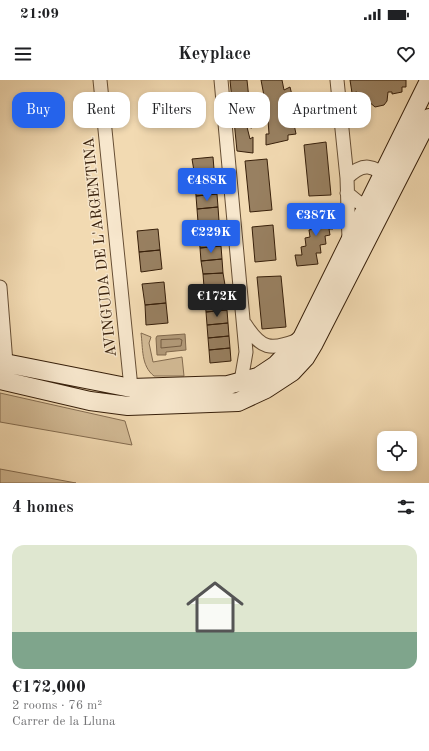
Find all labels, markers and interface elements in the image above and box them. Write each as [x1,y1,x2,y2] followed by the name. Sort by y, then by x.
[20,7,59,22] text: 21:09
[12,43,34,65] icon: menu
[395,43,417,65] icon: heart
[178,45,251,63] text: Keyplace
[12,92,65,128] chip: Buy
[73,92,130,128] chip: Rent
[138,92,206,128] chip: Filters
[214,92,270,128] chip: New
[278,92,371,128] chip: Apartment
[82,136,120,358] street label: AVINGUDA DE L'ARGENTINA
[179,168,235,202] pin: €488K
[187,174,227,187] text: €488K
[288,203,344,237] pin: €387K
[296,209,336,222] text: €387K
[183,220,239,254] pin: €229K
[191,226,231,239] text: €229K
[189,284,245,318] pin: €172K
[197,290,237,303] text: €172K
[377,431,417,471] map controls
[377,431,417,471] button: locate
[395,496,417,518] icon: filters
[12,499,74,516] text: 4 homes
[179,571,251,643] icon: home
[12,679,86,696] text: €172,000
[12,699,102,712] text: 2 rooms · 76 m²
[12,715,115,728] text: Carrer de la Lluna

